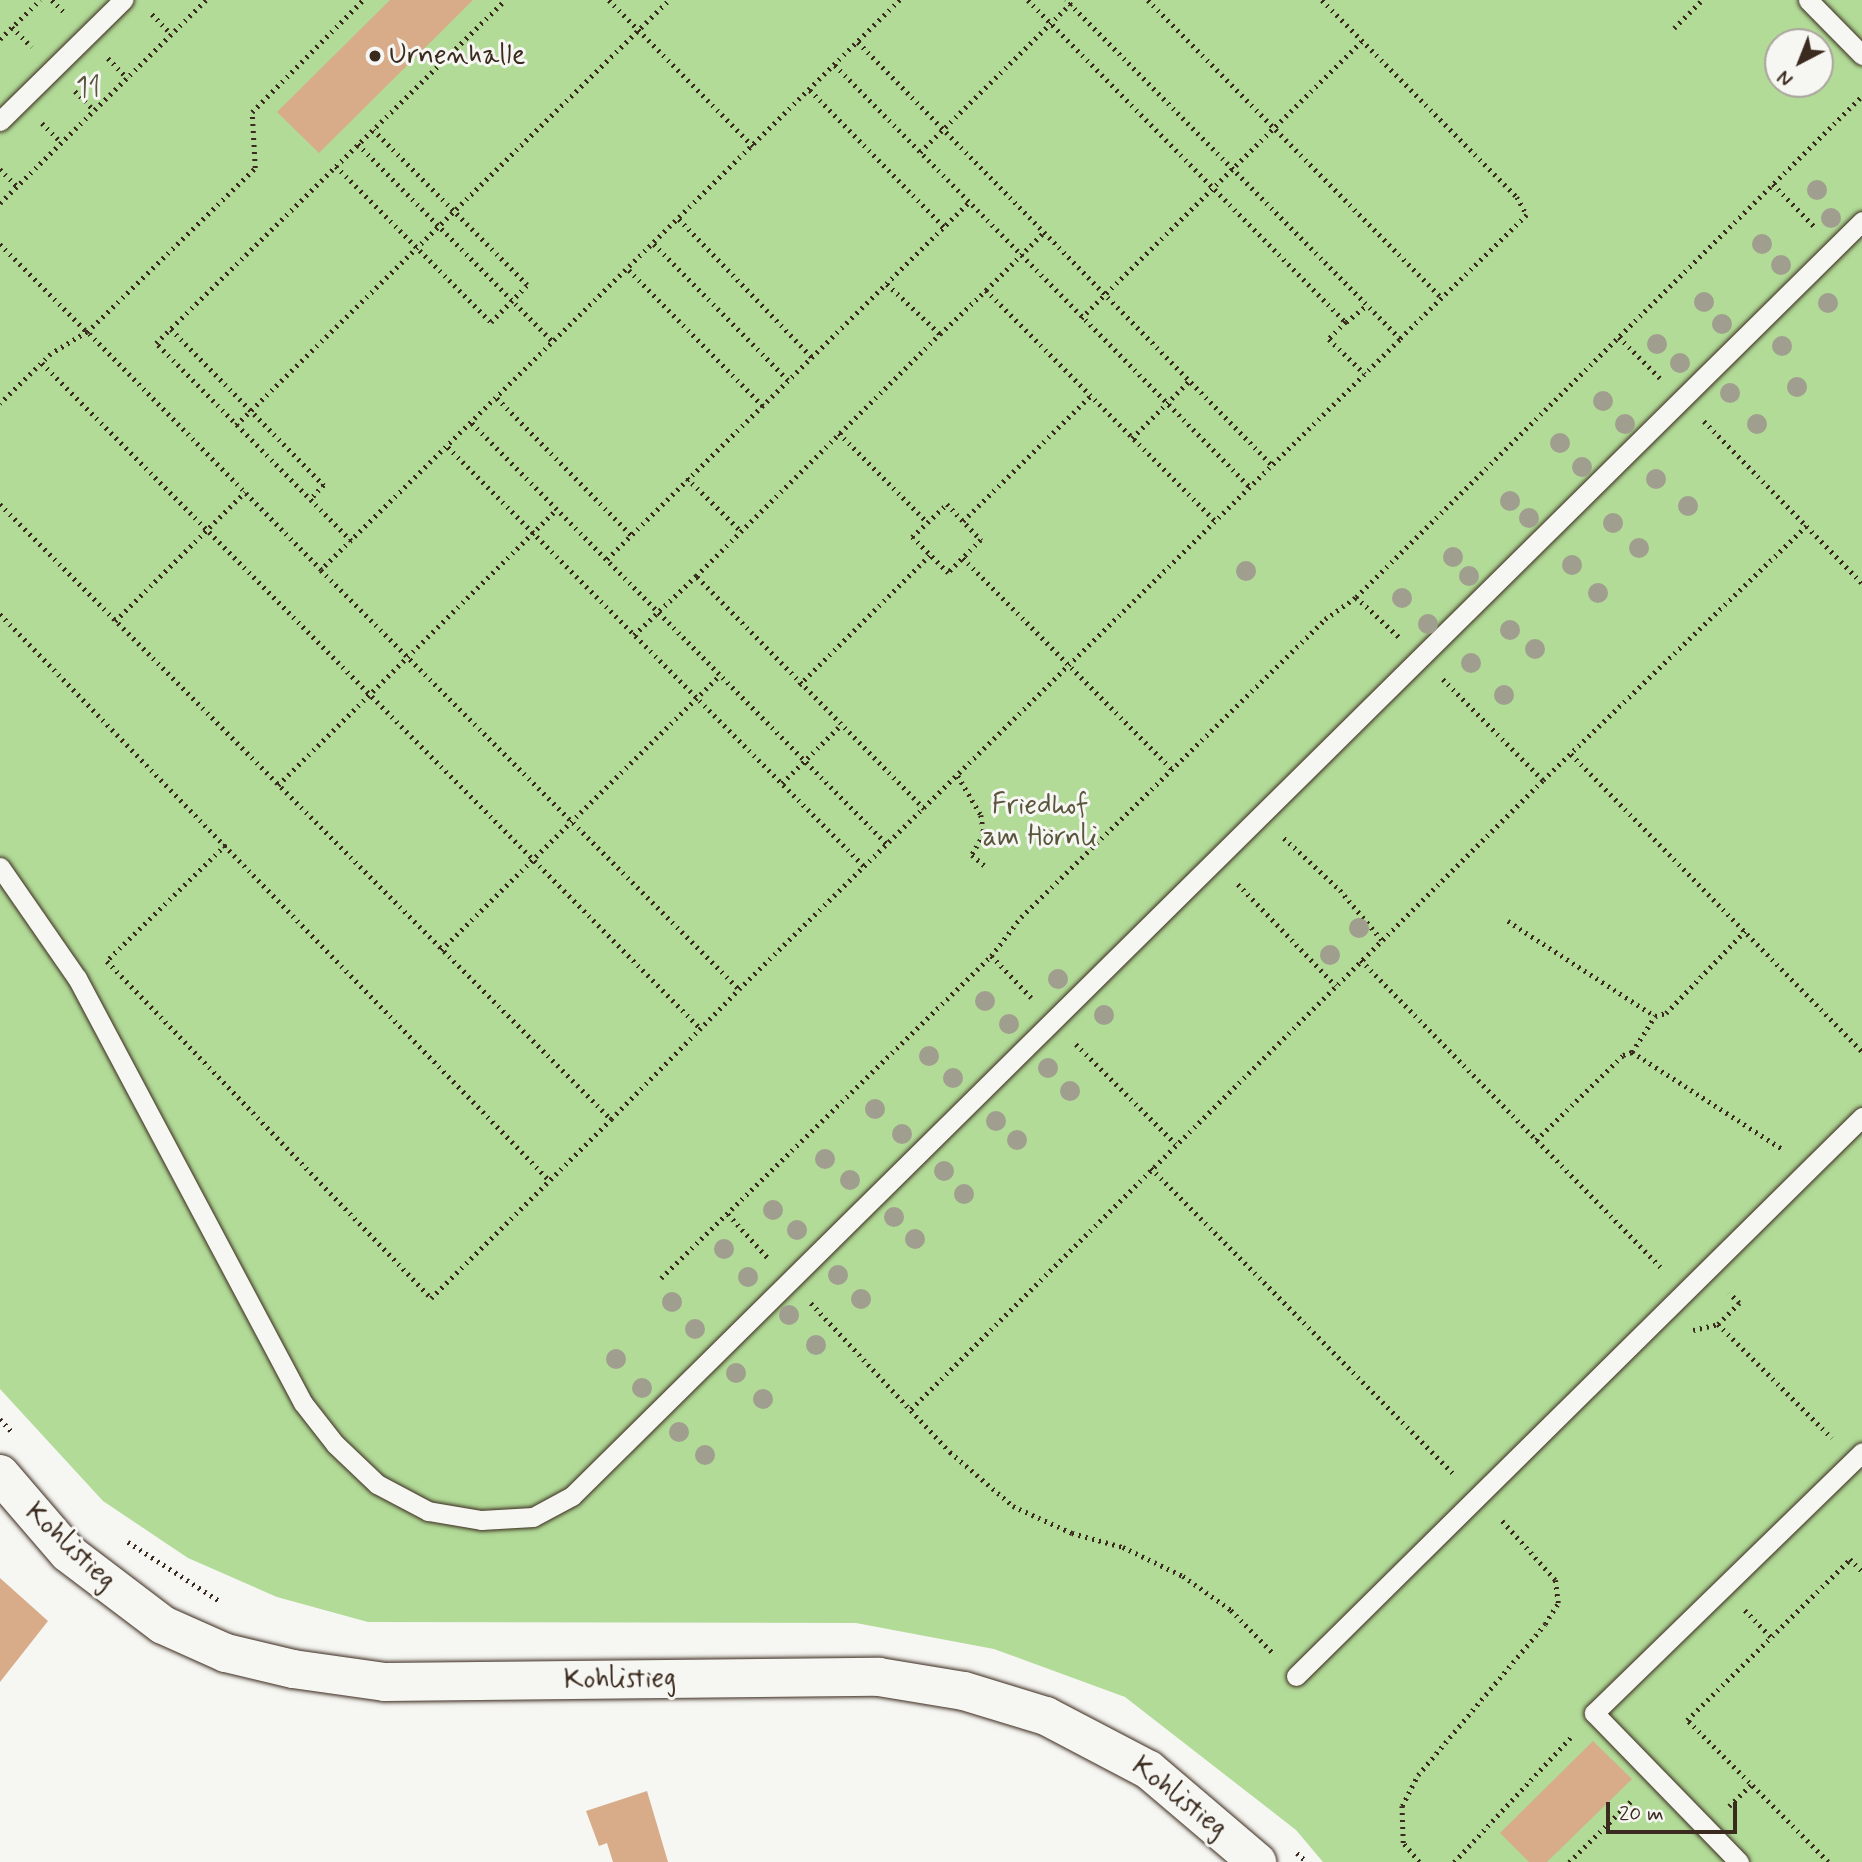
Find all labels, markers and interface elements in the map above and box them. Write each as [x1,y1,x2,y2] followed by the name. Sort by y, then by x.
[1764,28,1834,98] north arrow
[389,39,525,73] place label: Urnenhalle
[367,48,383,64] marker: Urnenhalle
[1773,64,1799,91] text: N
[76,72,100,106] park label: 11
[981,789,1099,855] park label: Friedhof am Hörnli
[17,1496,123,1598] street label: Kohlistieg
[563,1662,677,1698] street label: Kohlistieg
[1124,1750,1234,1846] street label: Kohlistieg
[1610,1788,1741,1832] scale bar
[1619,1800,1664,1828] text: 20 m

